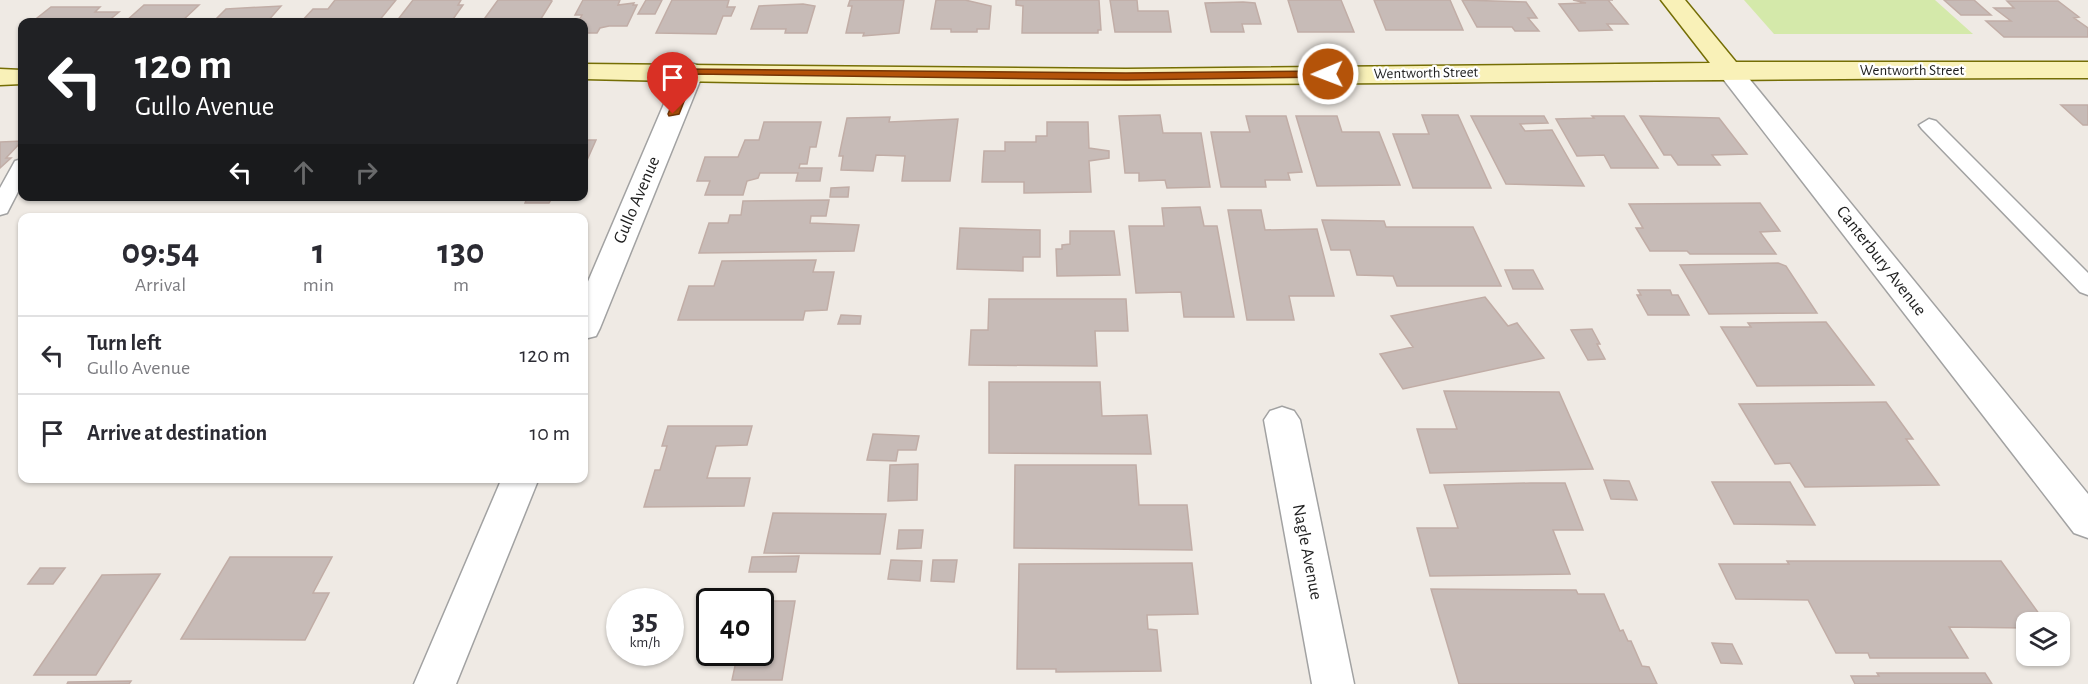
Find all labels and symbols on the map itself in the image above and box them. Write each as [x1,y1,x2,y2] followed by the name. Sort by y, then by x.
[1296,42,1360,106] position arrow
[647,52,698,114] pin
[1860,63,1964,78] street label: Wentworth Street
[1374,65,1479,81] street label: Wentworth Street
[611,154,663,246] street label: Gullo Avenue
[1833,203,1929,319] street label: Canterbury Avenue
[1289,503,1325,601] street label: Nagle Avenue
[696,588,774,666] speed limit sign: 40

